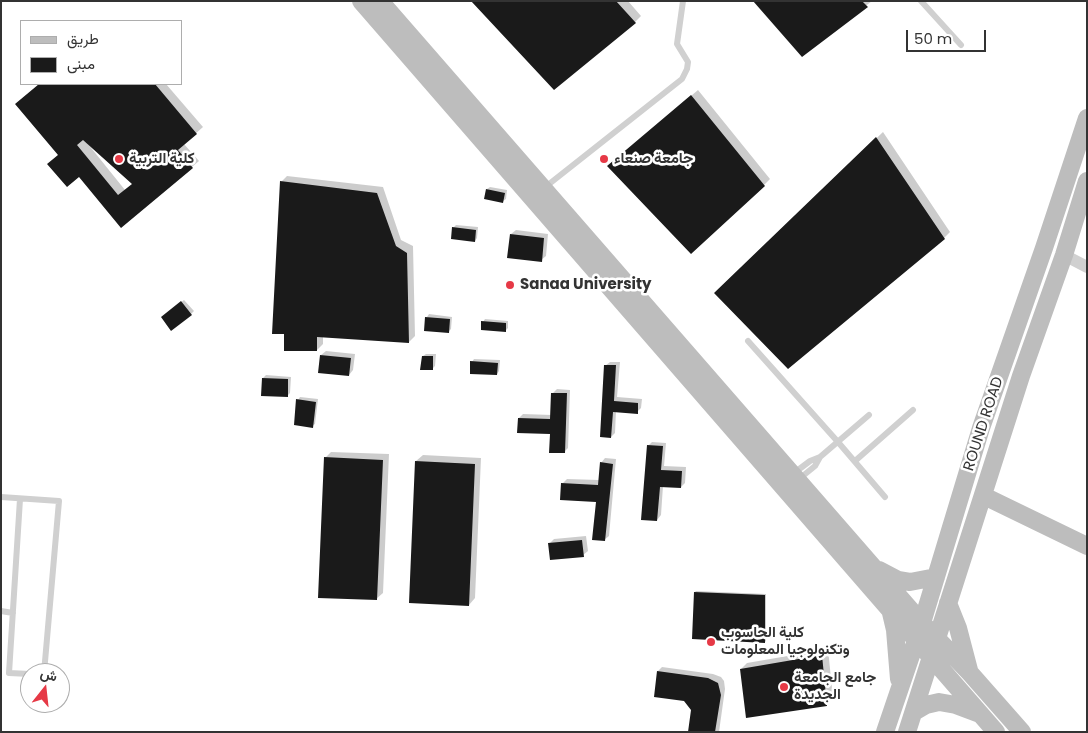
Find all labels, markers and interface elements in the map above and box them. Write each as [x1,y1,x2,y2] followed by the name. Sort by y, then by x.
[20,20,182,85] legend
[908,20,988,52] scale bar
[67,28,99,49] text: طريق
[914,28,952,49] text: 50 m
[67,53,95,74] text: مبنى
[129,150,195,168] place label: كلية التربية
[614,150,693,168] place label: جامعة صنعاء
[113,153,125,165] marker: كلية التربية
[598,153,610,165] marker: جامعة صنعاء
[520,276,652,294] place label: Sanaa University
[504,279,516,291] marker: Sanaa University
[960,375,1008,473] street label: ROUND ROAD
[721,624,850,659] place label: كلية الحاسوب وتكنولوجيا المعلومات
[705,636,717,648] marker: كلية الحاسوب وتكنولوجيا المعلومات
[20,663,70,713] north arrow
[38,663,60,686] text: ش
[794,669,876,704] place label: جامع الجامعة الجديدة
[778,681,790,693] marker: جامع الجامعة الجديدة

